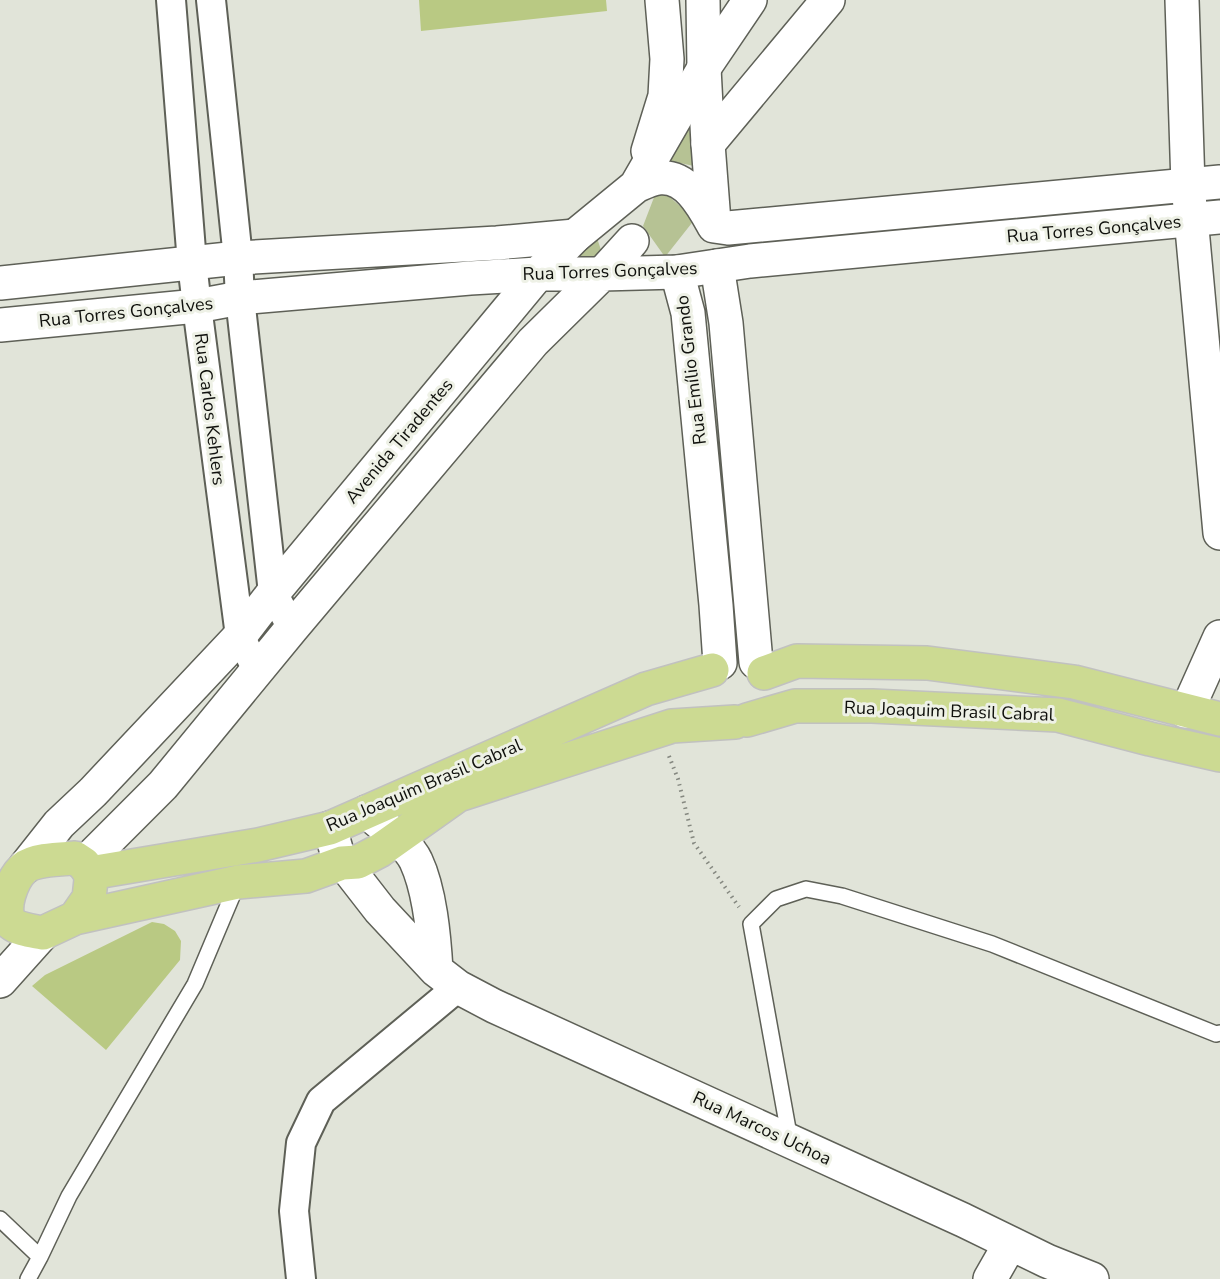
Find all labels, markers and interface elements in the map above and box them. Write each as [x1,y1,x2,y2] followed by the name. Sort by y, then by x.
[1006,209,1182,249] street label: Rua Torres Gonçalves
[522,256,698,286] street label: Rua Torres Gonçalves
[38,291,214,333] street label: Rua Torres Gonçalves
[670,294,712,446] street label: Rua Emílio Grando
[189,331,231,487] street label: Rua Carlos Kehlers
[340,374,458,508] street label: Avenida Tiradentes
[843,695,1055,727] street label: Rua Joaquim Brasil Cabral
[322,733,526,837] street label: Rua Joaquim Brasil Cabral
[689,1085,835,1171] street label: Rua Marcos Uchoa

